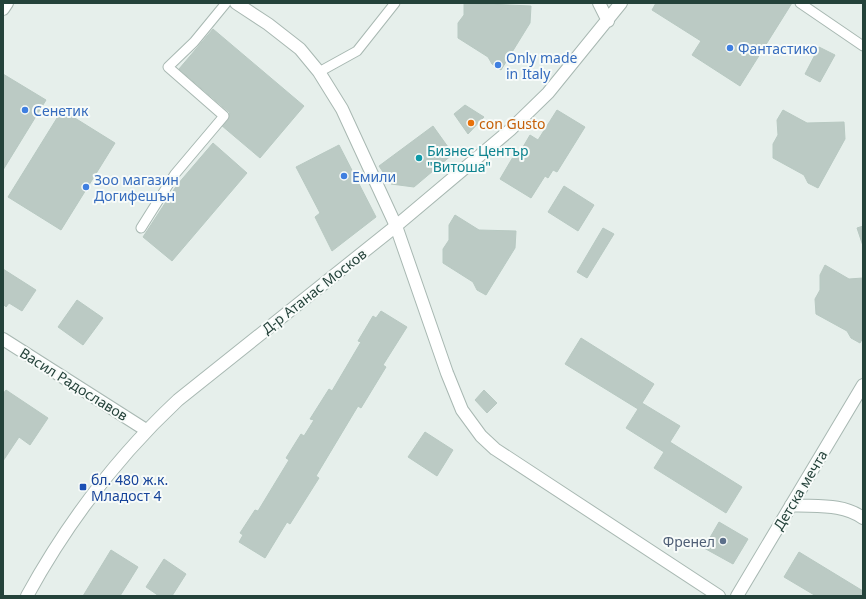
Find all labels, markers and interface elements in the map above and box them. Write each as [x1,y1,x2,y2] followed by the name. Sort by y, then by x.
[738,39,818,58] place label: Фантастико
[725,43,735,53] marker: Фантастико
[506,48,578,83] place label: Only made in Italy
[493,60,503,70] marker: Only made in Italy
[33,101,89,120] place label: Сенетик
[20,105,30,115] marker: Сенетик
[479,114,546,133] place label: con Gusto
[466,118,476,128] marker: con Gusto
[427,141,528,176] place label: Бизнес Център "Витоша"
[414,153,424,163] marker: Бизнес Център "Витоша"
[352,167,396,186] place label: Емили
[94,170,179,205] place label: Зоо магазин Догифешън
[339,171,349,181] marker: Емили
[81,182,91,192] marker: Зоо магазин Догифешън
[258,244,370,338] street label: Д-р Атанас Москов
[16,343,132,425] street label: Васил Радославов
[769,446,831,534] street label: Детска мечта
[91,470,168,505] place label: бл. 480 ж.к. Младост 4
[78,482,88,492] marker: бл. 480 ж.к. Младост 4
[663,532,715,551] place label: Френел
[718,536,728,546] marker: Френел

